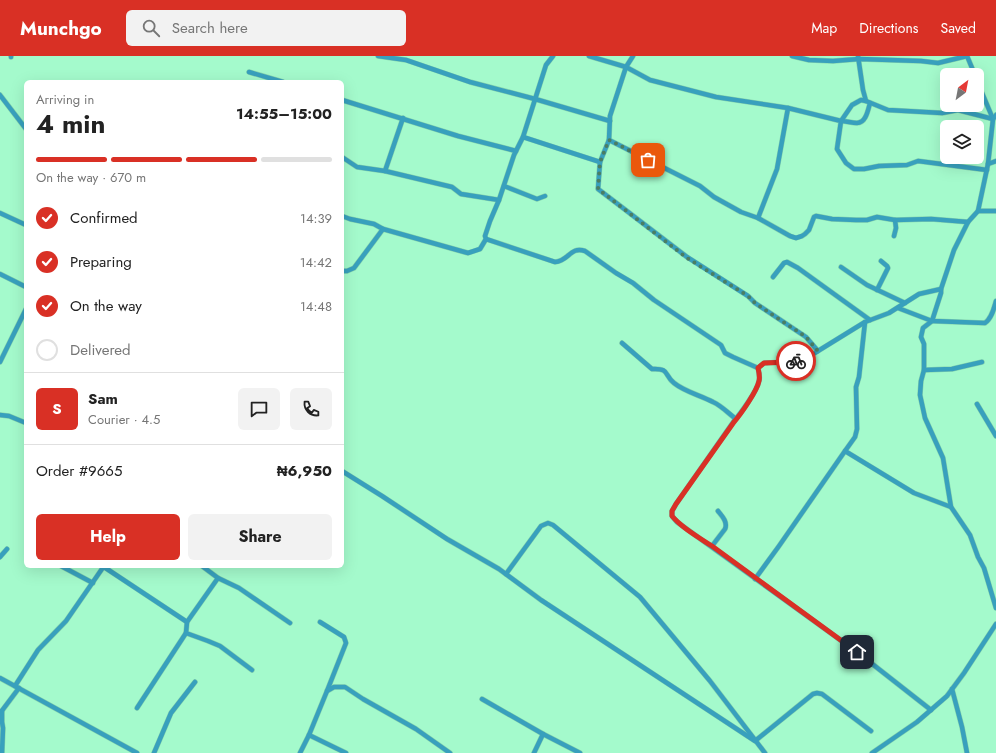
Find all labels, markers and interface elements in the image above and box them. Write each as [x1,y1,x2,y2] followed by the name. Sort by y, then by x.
[126,10,406,46] search box
[20,15,102,42] text: Munchgo
[140,17,162,39] icon: search
[172,17,248,39] text: Search here
[811,18,837,38] text: Map
[859,18,919,38] text: Directions
[941,18,976,38] text: Saved
[940,68,984,112] north arrow
[940,68,984,164] map controls
[36,90,94,109] text: Arriving in
[236,103,332,125] text: 14:55–15:00
[36,105,105,143] text: 4 min
[940,120,984,164] button: layers
[631,143,665,177] pin
[637,149,659,171] icon: bag
[36,168,146,187] text: On the way · 670 m
[36,207,58,229] icon: check
[70,207,138,229] text: Confirmed
[300,209,332,228] text: 14:39
[36,251,58,273] icon: check
[70,251,132,273] text: Preparing
[300,253,332,272] text: 14:42
[36,295,58,317] icon: check
[70,295,142,317] text: On the way
[300,297,332,316] text: 14:48
[70,339,131,361] text: Delivered
[776,341,816,381] courier
[785,350,807,372] icon: bike
[88,388,118,410] text: Sam
[238,388,280,430] button: chat
[290,388,332,430] button: phone
[52,398,62,420] text: S
[88,410,160,429] text: Courier · 4.5
[36,460,122,482] text: Order #9665
[277,460,332,482] text: ₦6,950
[36,514,180,560] button: Help
[188,514,332,560] button: Share
[840,635,874,669] pin
[846,641,868,663] icon: home

